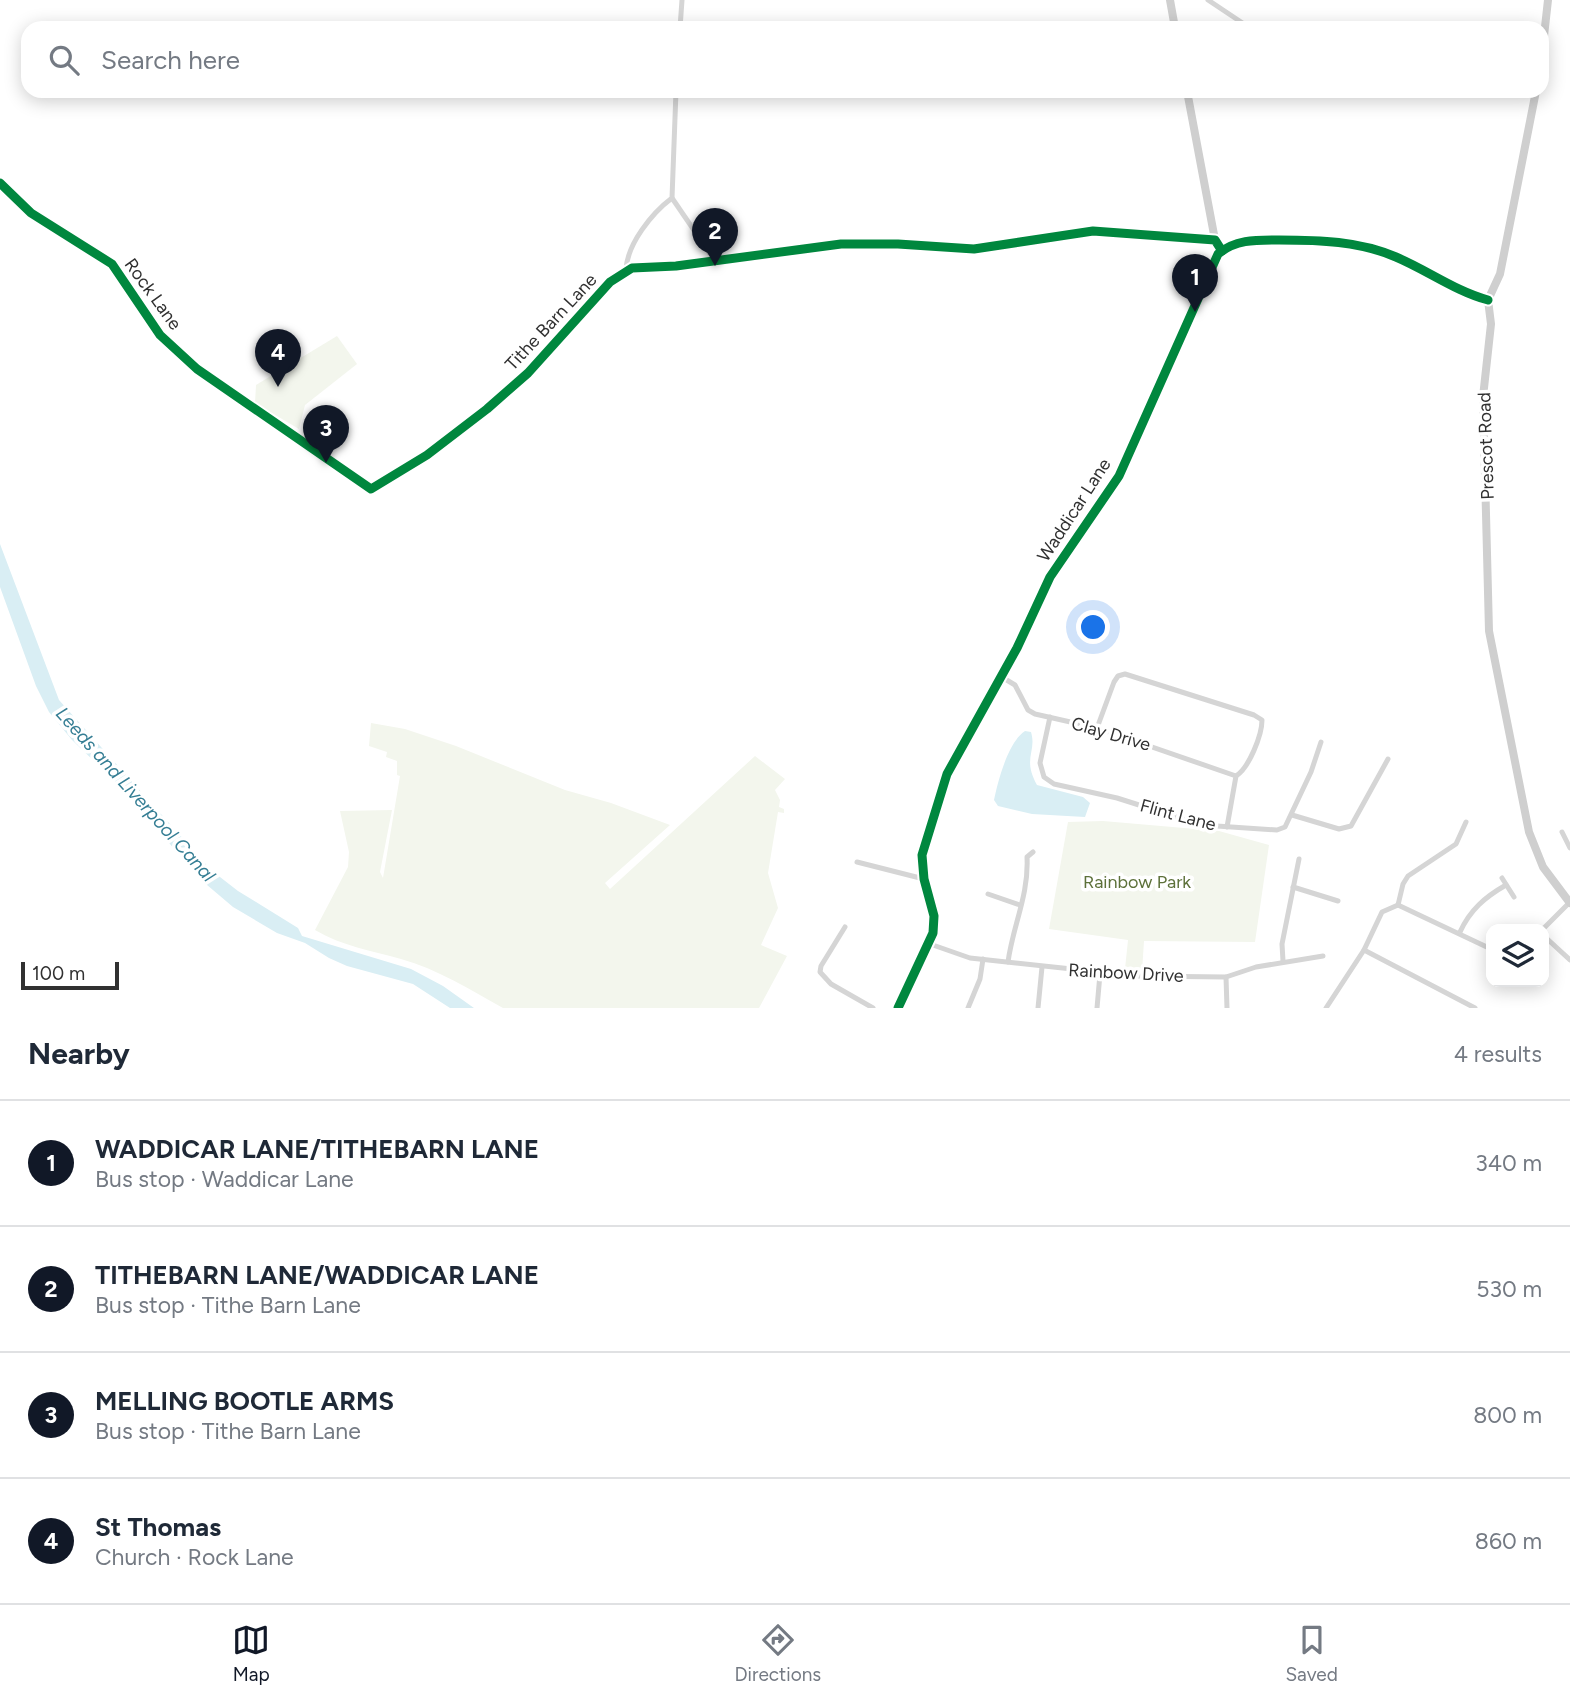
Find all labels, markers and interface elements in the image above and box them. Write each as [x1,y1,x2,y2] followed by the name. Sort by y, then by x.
[21,21,1549,98] search box
[45,41,83,79] icon: search
[101,44,240,76] text: Search here
[692,208,738,266] pin: 2
[120,254,186,334] street label: Rock Lane
[1172,254,1218,312] pin: 1
[501,269,602,375] street label: Tithe Barn Lane
[255,329,301,387] pin: 4
[1473,392,1499,500] street label: Prescot Road
[303,405,349,463] pin: 3
[1032,454,1116,566] street label: Waddicar Lane
[1076,610,1110,644] your location
[51,702,221,887] water label: Leeds and Liverpool Canal
[1069,712,1153,756] street label: Clay Drive
[1138,794,1218,836] street label: Flint Lane
[1083,871,1191,893] park label: Rainbow Park
[1486,924,1549,987] map controls
[1486,924,1549,987] button: layers
[21,959,119,991] scale bar
[1068,959,1184,987] street label: Rainbow Drive
[32,962,85,985] text: 100 m
[28,1035,130,1072] text: Nearby
[1454,1040,1542,1068] text: 4 results
[95,1133,539,1165] text: WADDICAR LANE/TITHEBARN LANE
[46,1149,56,1177] text: 1
[1475,1149,1542,1177] text: 340 m
[95,1165,354,1193] text: Bus stop · Waddicar Lane
[95,1259,539,1291] text: TITHEBARN LANE/WADDICAR LANE
[44,1275,58,1303] text: 2
[1476,1275,1542,1303] text: 530 m
[95,1291,361,1319] text: Bus stop · Tithe Barn Lane
[95,1385,394,1417] text: MELLING BOOTLE ARMS
[45,1401,57,1429] text: 3
[1473,1401,1542,1429] text: 800 m
[95,1417,361,1445] text: Bus stop · Tithe Barn Lane
[95,1511,221,1543] text: St Thomas
[44,1527,58,1555] text: 4
[1475,1527,1542,1555] text: 860 m
[95,1543,294,1571] text: Church · Rock Lane
[232,1621,270,1686] tab: Map
[734,1621,821,1686] tab: Directions
[1285,1621,1338,1686] tab: Saved

